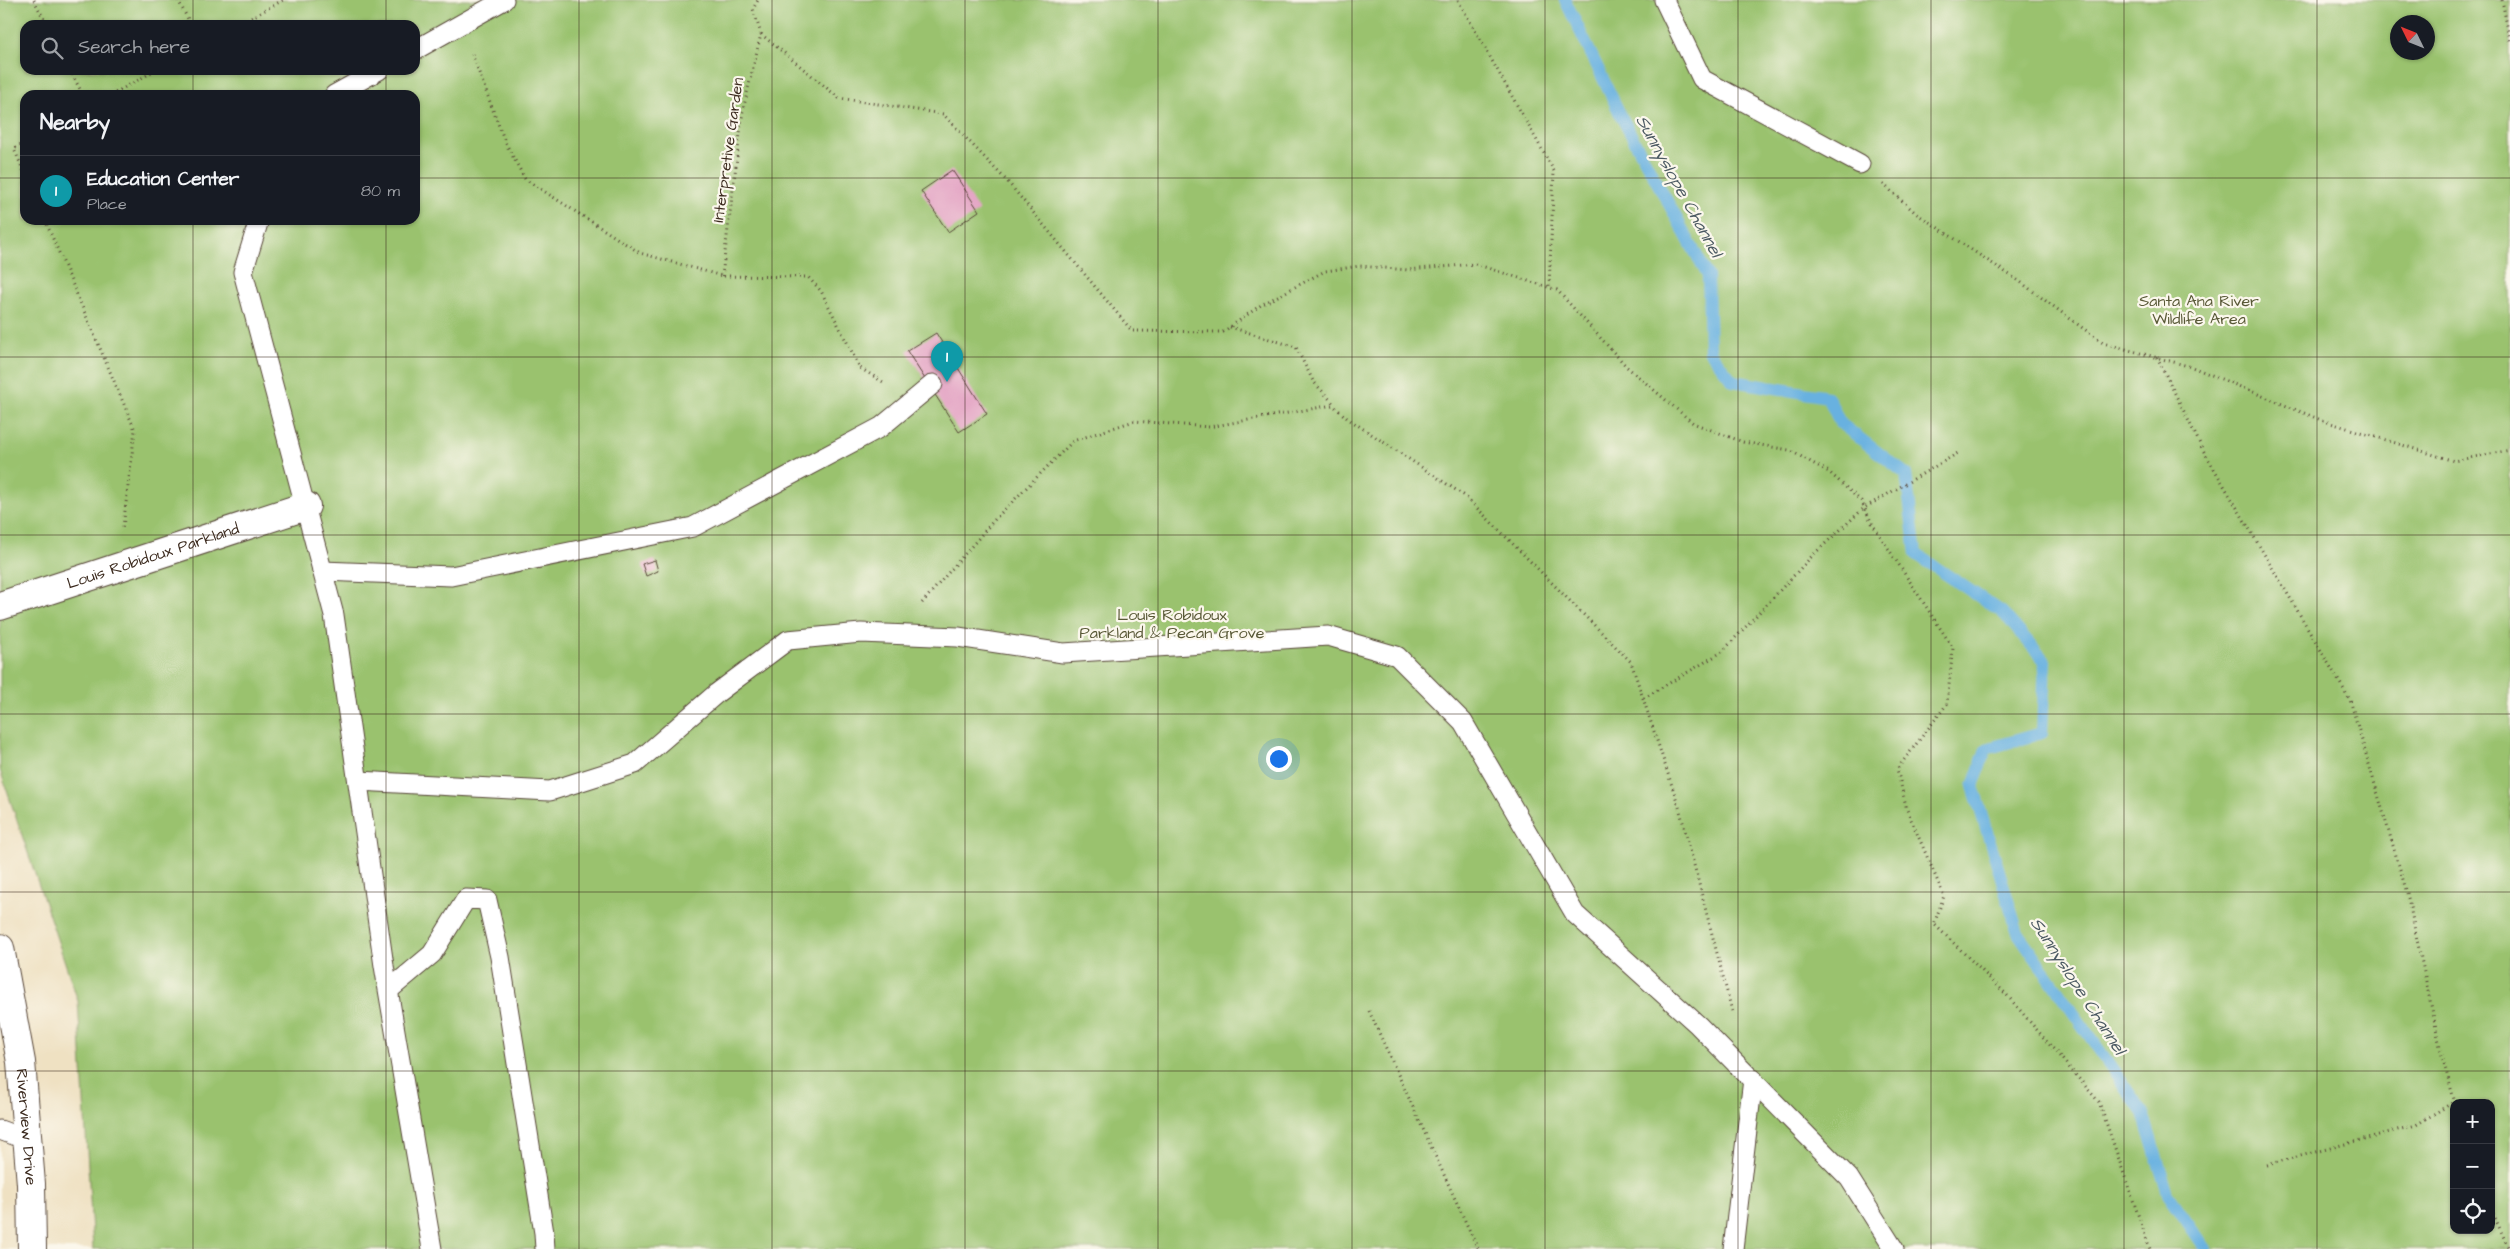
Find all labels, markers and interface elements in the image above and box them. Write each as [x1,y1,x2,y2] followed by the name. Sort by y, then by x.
[2390,15,2435,60] north arrow
[20,20,420,75] search box
[38,34,66,62] icon: search
[78,34,190,61] text: Search here
[707,76,749,224] street label: Interpretive Garden
[40,108,110,137] text: Nearby
[1629,110,1730,264] water label: Sunnyslope Channel
[87,166,239,193] text: Education Center
[55,180,57,202] text: 1
[361,180,400,202] text: 80 m
[87,193,127,215] text: Place
[2139,290,2259,330] park label: Santa Ana River Wildlife Area
[931,341,963,382] pin: 1
[64,518,242,594] street label: Louis Robidoux Parkland
[1080,604,1265,644] park label: Louis Robidoux Parkland & Pecan Grove
[1266,746,1292,772] your location
[2023,913,2133,1062] water label: Sunnyslope Channel
[11,1068,42,1186] street label: Riverview Drive
[2450,1099,2495,1234] map controls
[2450,1099,2495,1144] button: +
[2450,1144,2495,1189] button: −
[2450,1189,2495,1234] button: locate

